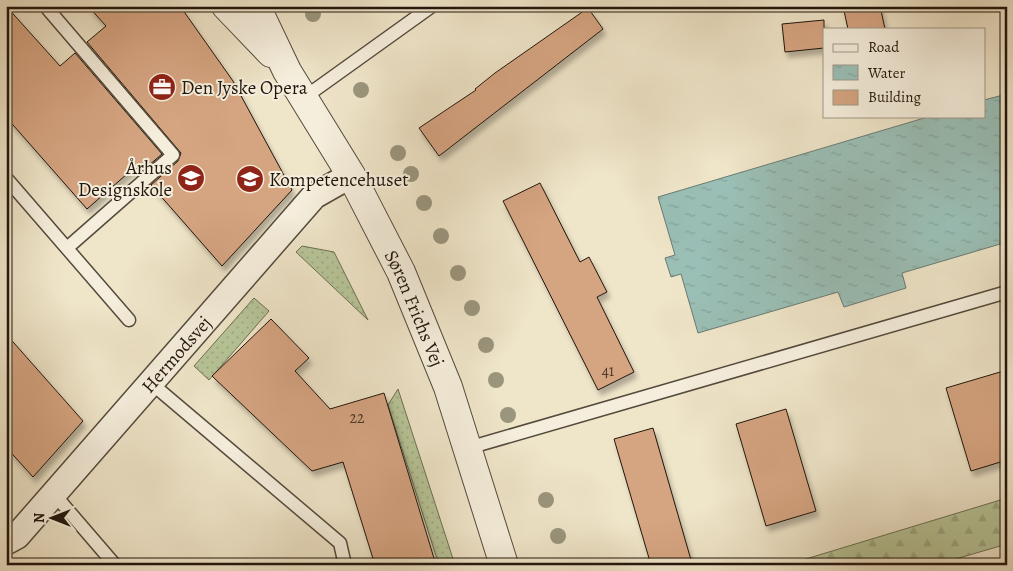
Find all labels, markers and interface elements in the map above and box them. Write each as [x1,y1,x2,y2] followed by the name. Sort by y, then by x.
[823,28,986,118] legend
[868,37,900,57] text: Road
[867,63,905,83] text: Water
[147,72,177,102] office icon: Den Jyske Opera
[181,75,308,101] place label: Den Jyske Opera
[868,87,921,107] text: Building
[78,155,172,203] place label: Århus Designskole
[176,163,206,193] school or university icon: Århus Designskole
[235,164,265,194] school or university icon: Kompetencehuset
[269,167,409,193] place label: Kompetencehuset
[378,246,450,371] street label: Søren Frichs Vej
[136,311,217,399] street label: Hermodsvej
[602,360,615,382] house number: 41
[349,407,365,429] house number: 22
[28,494,78,544] north arrow
[30,513,49,523] text: N

